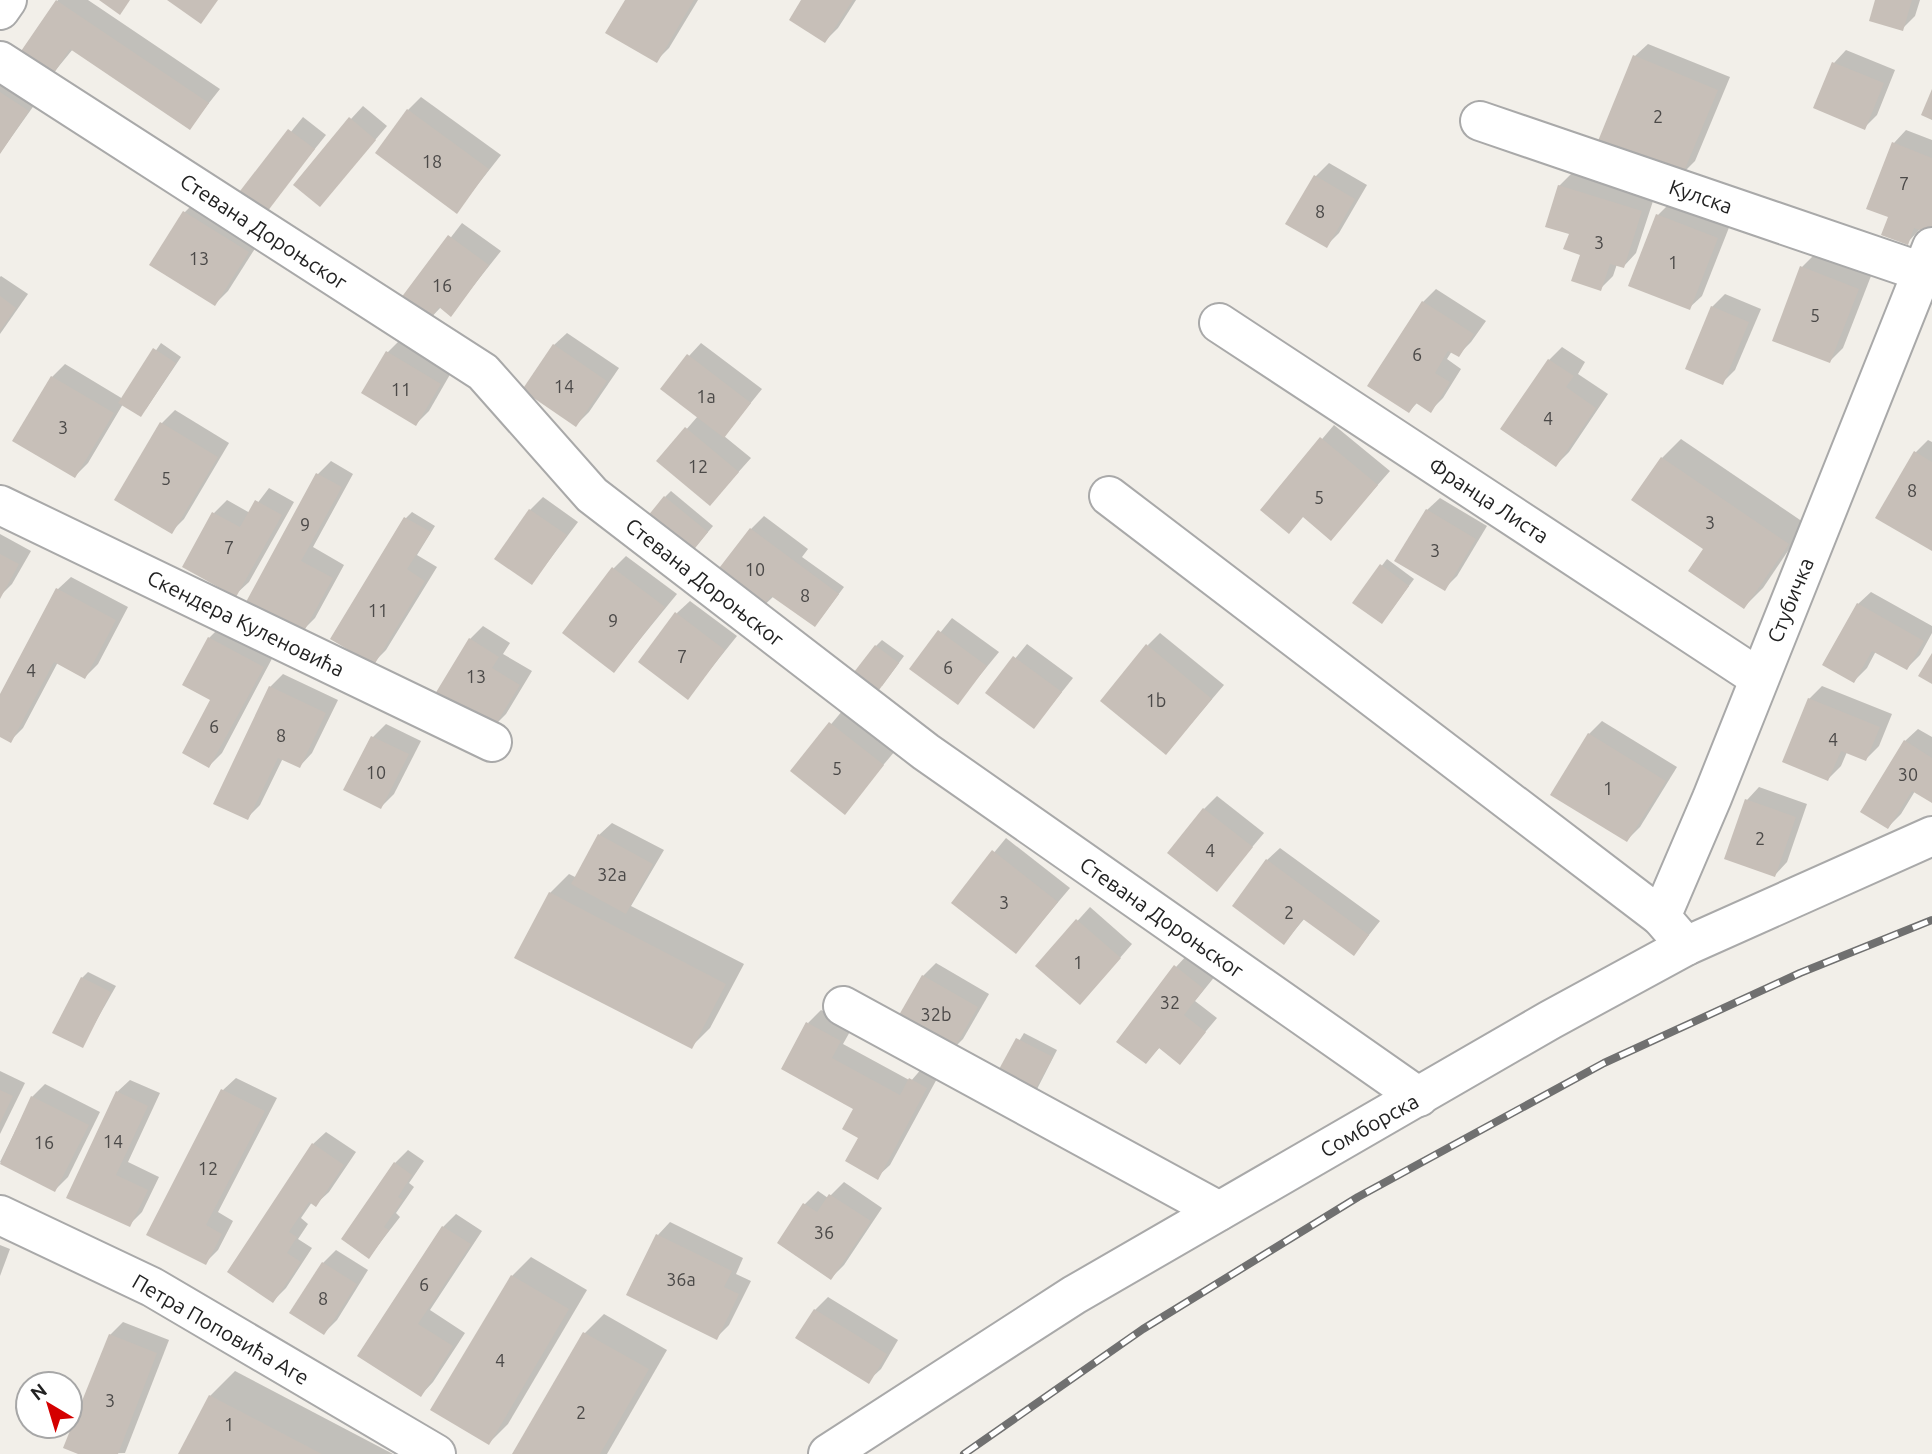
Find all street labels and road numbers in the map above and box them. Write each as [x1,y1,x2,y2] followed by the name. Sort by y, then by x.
[176,168,352,294] street label: Стевана Дороњског
[1666,174,1736,218] street label: Кулска
[1424,452,1554,548] street label: Франца Листа
[621,513,789,651] street label: Стевана Дороњског
[1762,554,1818,646] street label: Стубичка
[144,565,348,681] street label: Скендера Куленовића
[1076,852,1249,983] street label: Стевана Дороњског
[1316,1088,1422,1162] street label: Сомборска
[128,1269,314,1389] street label: Петра Поповића Аге

